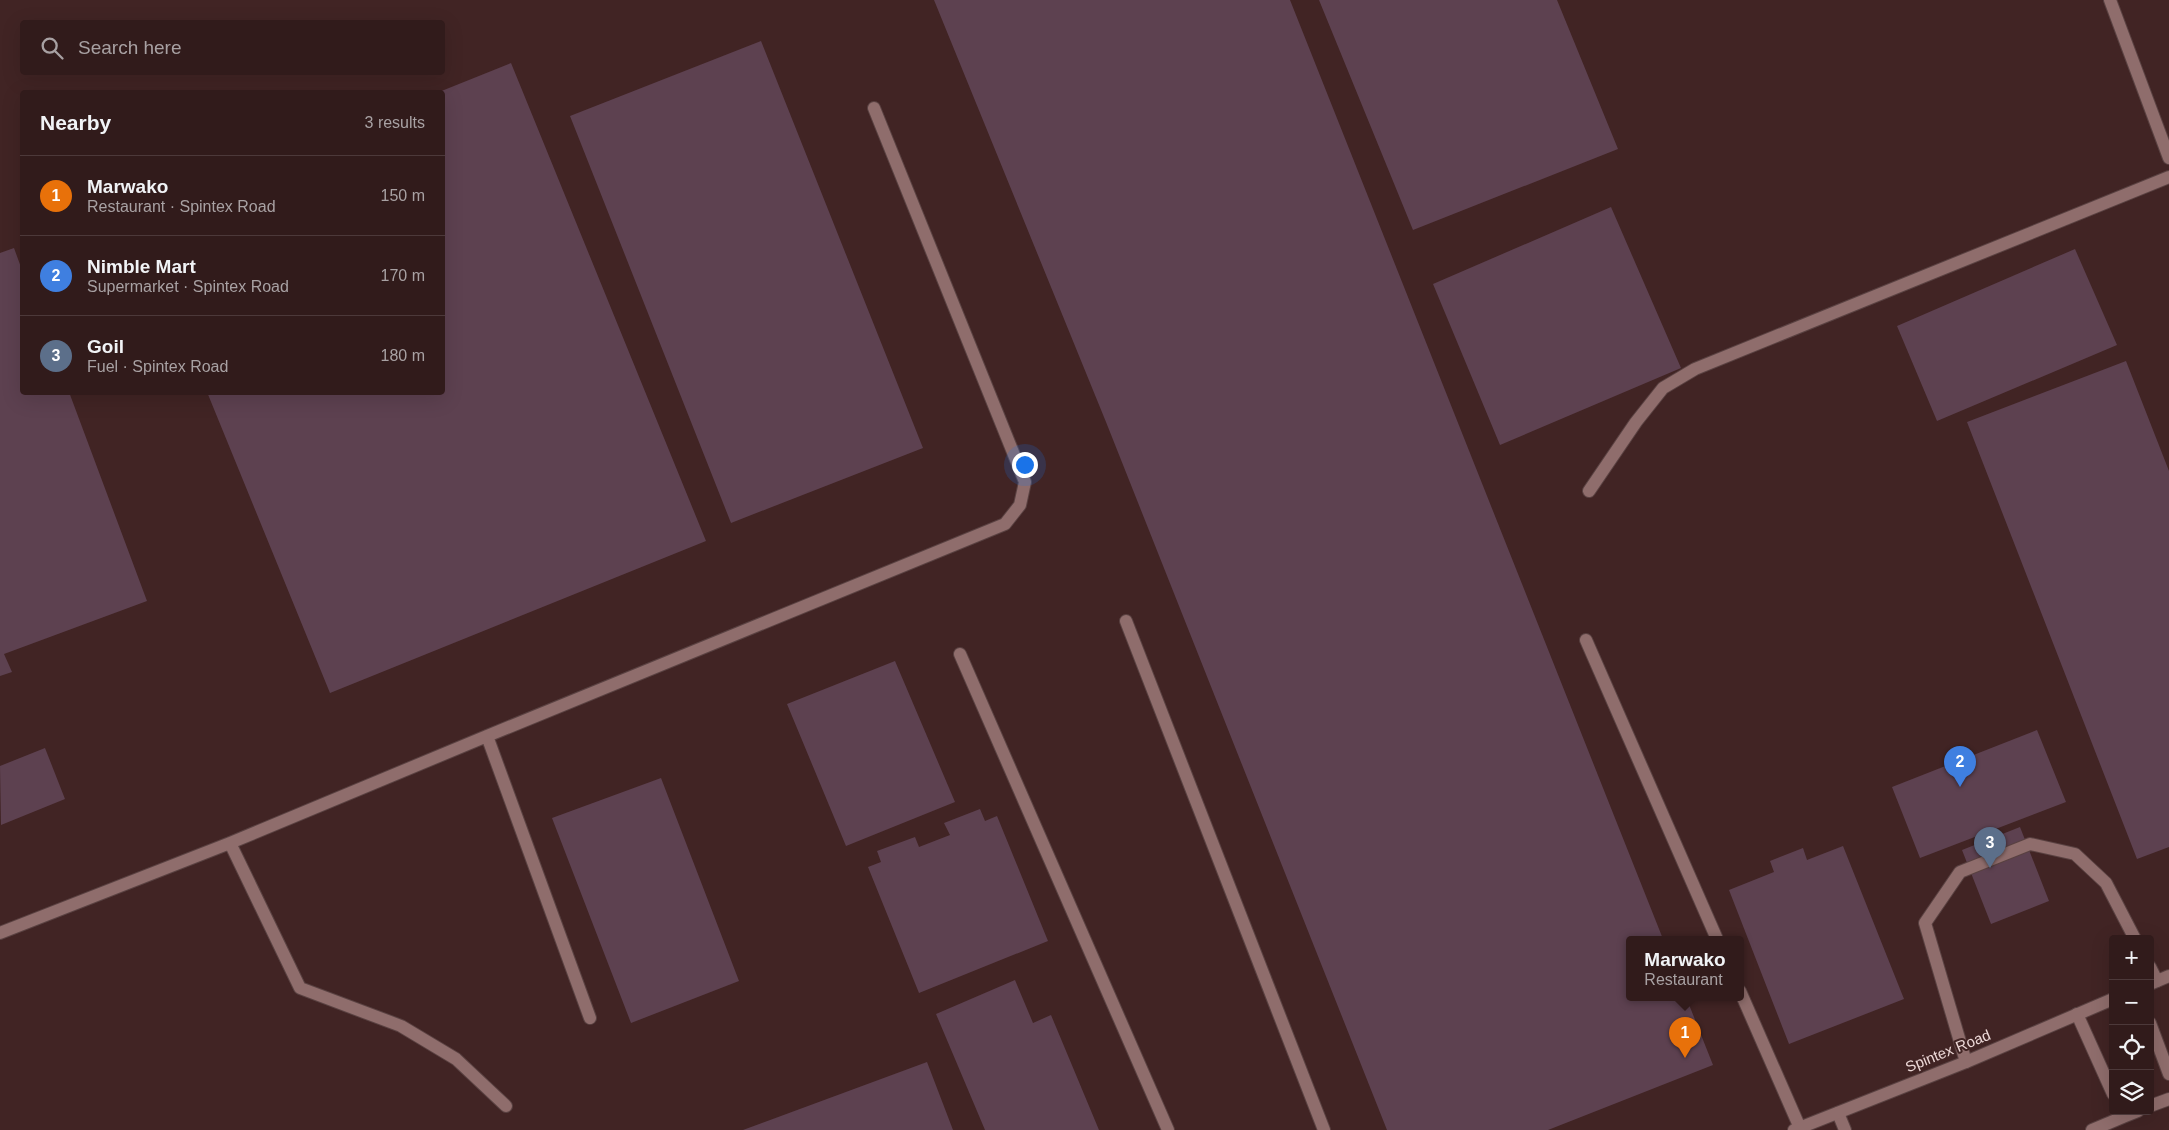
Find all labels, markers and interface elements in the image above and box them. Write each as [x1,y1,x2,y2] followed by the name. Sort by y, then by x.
[20,20,445,75] search box
[38,34,66,62] icon: search
[78,37,182,58] text: Search here
[40,111,111,134] text: Nearby
[365,114,425,131] text: 3 results
[87,176,168,197] text: Marwako
[52,187,60,204] text: 1
[381,187,425,204] text: 150 m
[87,198,276,215] text: Restaurant · Spintex Road
[87,256,196,277] text: Nimble Mart
[52,267,60,284] text: 2
[381,267,425,284] text: 170 m
[87,278,289,295] text: Supermarket · Spintex Road
[87,336,124,357] text: Goil
[52,347,60,364] text: 3
[381,347,425,364] text: 180 m
[87,358,228,375] text: Fuel · Spintex Road
[1012,452,1038,478] your location
[1944,746,1976,787] pin: 2
[1974,827,2006,868] pin: 3
[2109,935,2154,1115] map controls
[2109,935,2154,980] button: +
[1626,936,1744,1001] popup
[1644,949,1726,970] text: Marwako
[1644,971,1723,988] text: Restaurant
[2109,980,2154,1025] button: −
[1669,1017,1701,1058] pin: 1
[2109,1025,2154,1070] button: locate
[1903,1026,1993,1075] street label: Spintex Road
[2109,1070,2154,1115] button: layers

